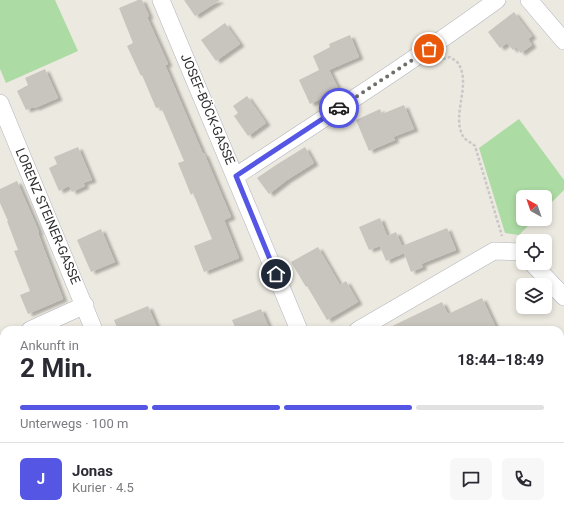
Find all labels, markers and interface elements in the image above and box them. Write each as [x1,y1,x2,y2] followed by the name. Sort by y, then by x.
[412,32,446,66] pin
[418,38,440,60] icon: bag
[178,51,238,167] street label: JOSEF-BÖCK-GASSE
[319,88,359,128] courier
[328,97,350,119] icon: car
[13,146,83,286] street label: LORENZ STEINER-GASSE
[516,190,552,226] north arrow
[516,190,552,314] map controls
[516,234,552,270] button: locate
[259,257,293,291] pin
[265,263,287,285] icon: home
[516,278,552,314] button: layers
[20,338,79,353] text: Ankunft in
[457,351,544,369] text: 18:44–18:49
[20,353,93,383] text: 2 Min.
[20,416,128,431] text: Unterwegs · 100 m
[450,458,492,500] button: chat
[502,458,544,500] button: phone
[72,462,113,480] text: Jonas
[37,470,45,488] text: J
[72,480,134,495] text: Kurier · 4.5

